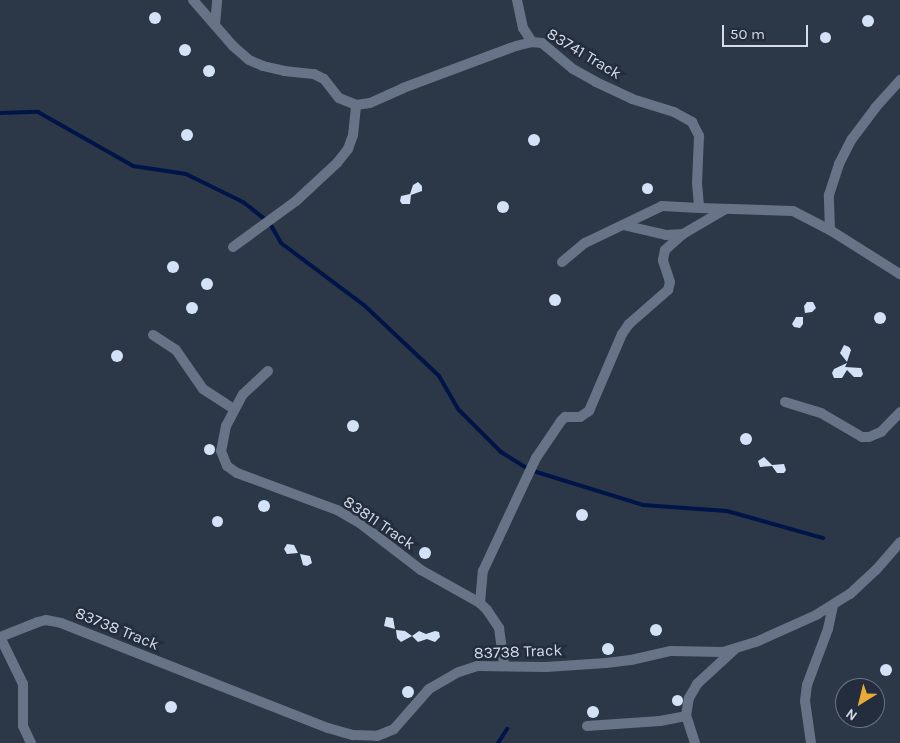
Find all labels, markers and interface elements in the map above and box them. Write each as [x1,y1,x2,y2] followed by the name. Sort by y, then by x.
[725,15,811,47] scale bar
[543,24,625,84] street label: 83741 Track
[730,25,765,43] text: 50 m
[340,492,418,554] street label: 83811 Track
[72,604,162,654] street label: 83738 Track
[473,641,563,663] street label: 83738 Track
[835,678,885,728] north arrow
[842,705,861,725] text: N

